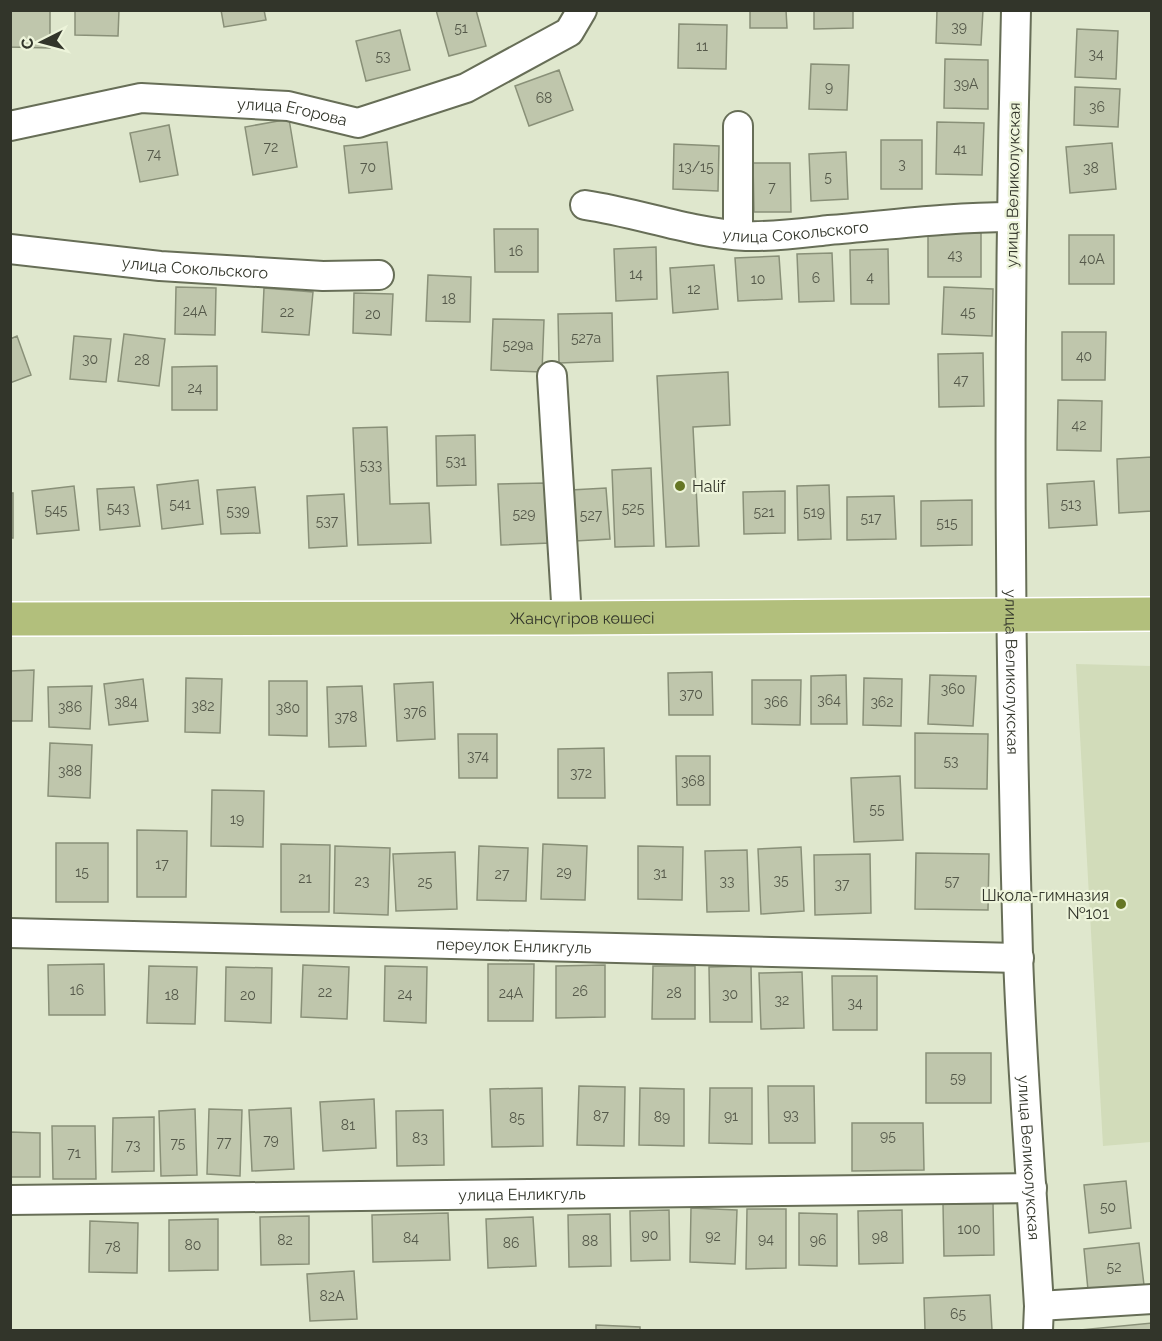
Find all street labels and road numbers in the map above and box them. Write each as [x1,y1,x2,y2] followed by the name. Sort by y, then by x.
[236,94,349,130] street label: улица Егорова
[1002,102,1024,268] street label: улица Великолукская
[722,217,869,246] street label: улица Сокольского
[121,252,269,282] street label: улица Сокольского
[1002,589,1023,755] street label: улица Великолукская
[509,608,655,628] street label: Жансүгіров көшесі
[436,934,592,957] street label: переулок Енликгуль
[1014,1074,1044,1241] street label: улица Великолукская
[458,1184,586,1204] street label: улица Енликгуль

